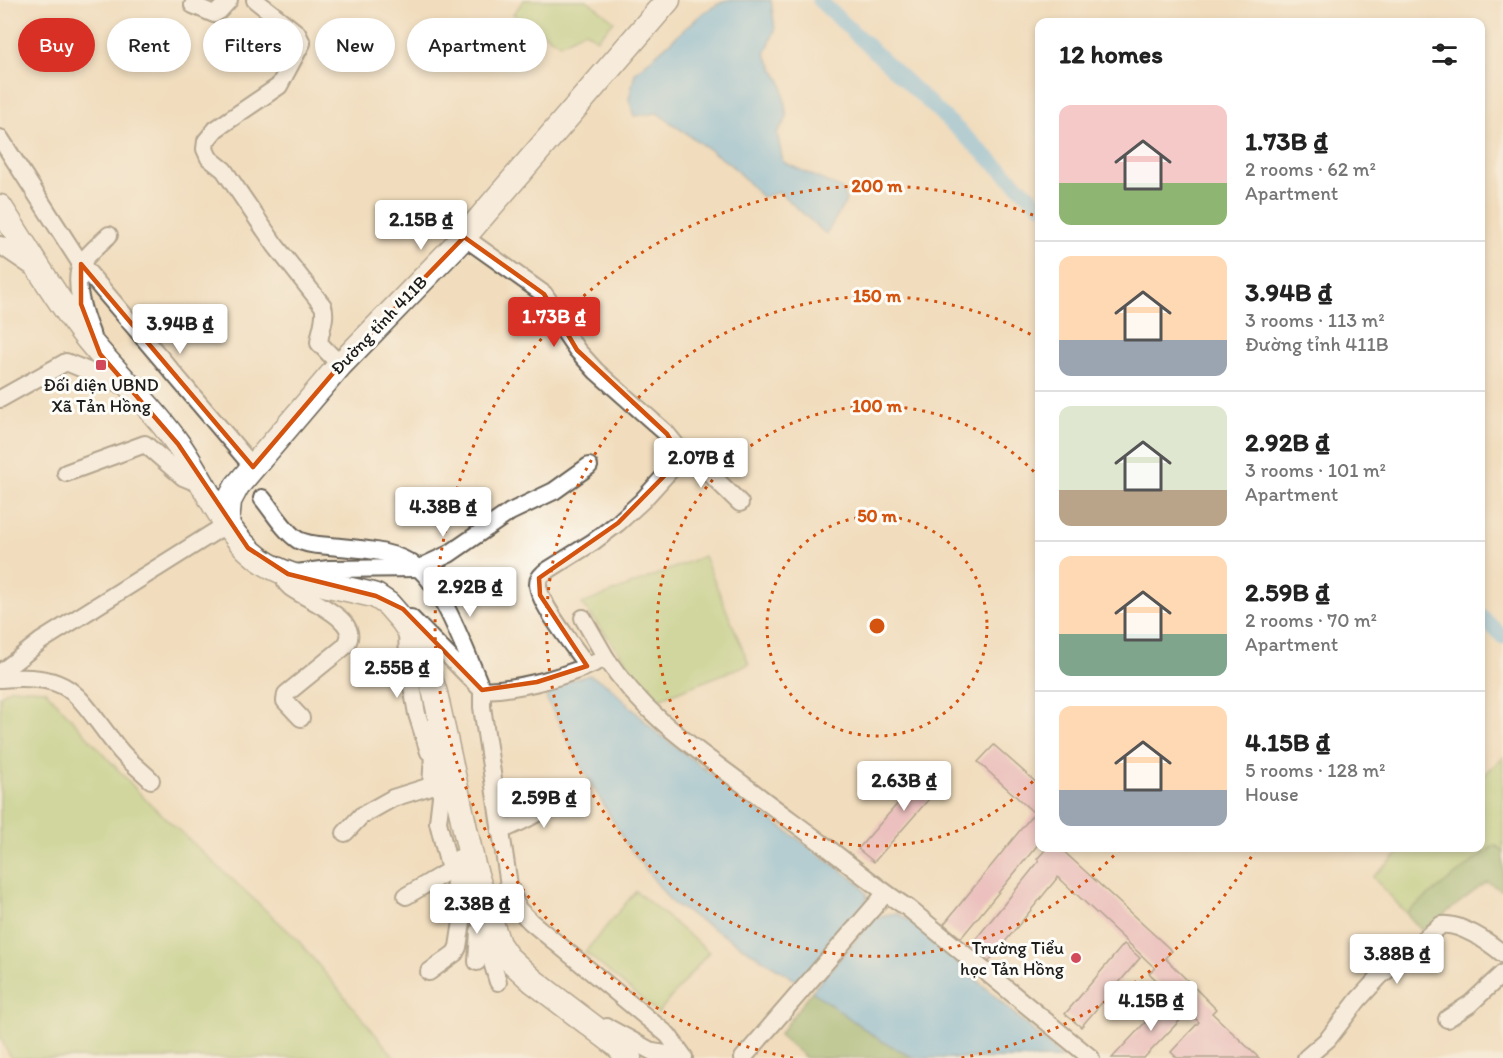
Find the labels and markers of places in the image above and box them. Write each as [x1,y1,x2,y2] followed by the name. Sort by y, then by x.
[366,200,476,251] pin: 2.15B ₫
[499,297,609,348] pin: 1.73B ₫
[125,304,235,355] pin: 3.94B ₫
[94,358,108,372] marker: Đối diện UBND Xã Tản Hồng
[43,374,159,417] place label: Đối diện UBND Xã Tản Hồng
[646,438,756,489] pin: 2.07B ₫
[388,487,498,538] pin: 4.38B ₫
[415,567,525,618] pin: 2.92B ₫
[867,616,887,636] centre of rings
[342,648,452,699] pin: 2.55B ₫
[849,761,959,812] pin: 2.63B ₫
[489,778,599,829] pin: 2.59B ₫
[422,884,532,935] pin: 2.38B ₫
[1342,934,1452,985] pin: 3.88B ₫
[960,937,1065,980] place label: Trường Tiểu học Tản Hồng
[1069,951,1083,965] marker: Trường Tiểu học Tản Hồng
[1096,981,1206,1032] pin: 4.15B ₫

